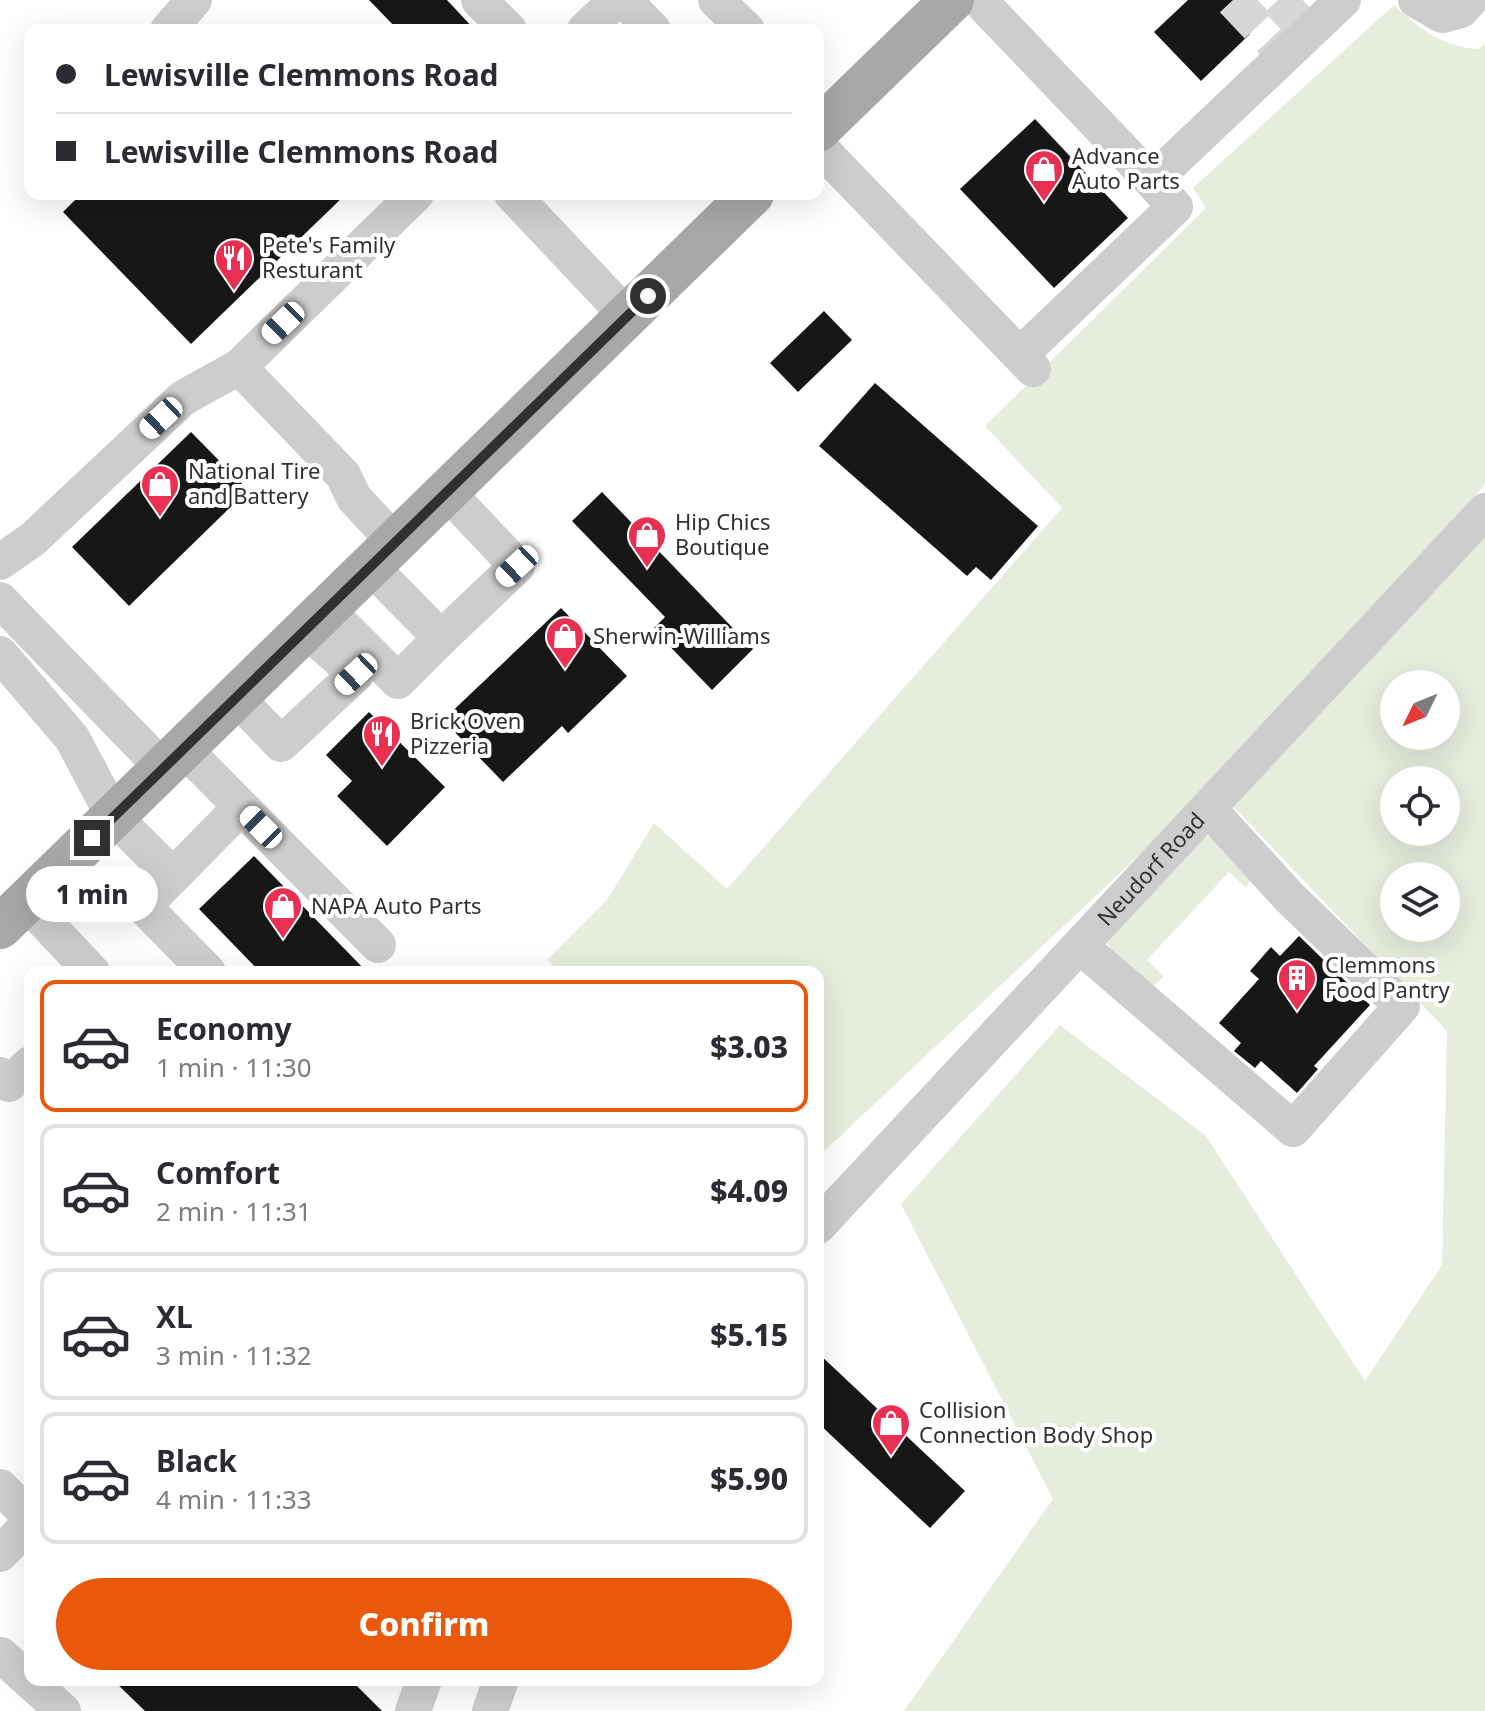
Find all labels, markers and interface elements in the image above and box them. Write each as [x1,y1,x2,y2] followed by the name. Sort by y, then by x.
[104,54,499,95] text: Lewisville Clemmons Road
[104,131,499,172] text: Lewisville Clemmons Road
[1072,140,1180,195] place label: Advance Auto Parts
[1023,148,1065,203] shop icon: Advance Auto Parts
[262,229,396,284] place label: Pete's Family Resturant
[213,237,255,292] restaurant icon: Pete's Family Resturant
[630,278,666,314] route start
[257,298,309,348] car
[135,393,187,443] car
[188,455,320,510] place label: National Tire and Battery
[139,463,181,518] shop icon: National Tire and Battery
[675,506,771,561] place label: Hip Chics Boutique
[626,514,668,569] shop icon: Hip Chics Boutique
[491,541,543,591] car
[544,615,586,670] shop icon: Sherwin-Williams
[593,620,770,650] place label: Sherwin-Williams
[330,649,382,699] car
[1380,670,1460,750] north arrow
[1380,670,1460,942] map controls
[410,705,521,760] place label: Brick Oven Pizzeria
[361,713,403,768] restaurant icon: Brick Oven Pizzeria
[1380,766,1460,846] button: locate
[236,802,286,852] car
[1090,805,1211,932] street label: Neudorf Road
[74,820,110,856] route end
[1380,862,1460,942] button: layers
[26,866,158,922] callout: 1 min
[56,876,128,912] text: 1 min
[262,885,304,940] shop icon: NAPA Auto Parts
[311,890,482,920] place label: NAPA Auto Parts
[1325,949,1451,1004] place label: Clemmons Food Pantry
[1276,957,1318,1012] building icon: Clemmons Food Pantry
[156,1008,292,1049] text: Economy
[60,1010,132,1082] icon: car
[710,1026,788,1067] text: $3.03
[156,1049,312,1085] text: 1 min · 11:30
[156,1152,280,1193] text: Comfort
[60,1154,132,1226] icon: car
[710,1170,788,1211] text: $4.09
[156,1193,312,1229] text: 2 min · 11:31
[156,1296,193,1337] text: XL
[60,1298,132,1370] icon: car
[710,1314,788,1355] text: $5.15
[156,1337,312,1373] text: 3 min · 11:32
[919,1394,1153,1449] place label: Collision Connection Body Shop
[870,1402,912,1457] shop icon: Collision Connection Body Shop
[156,1440,237,1481] text: Black
[60,1442,132,1514] icon: car
[710,1458,788,1499] text: $5.90
[156,1481,312,1517] text: 4 min · 11:33
[56,1578,792,1670] button: Confirm

